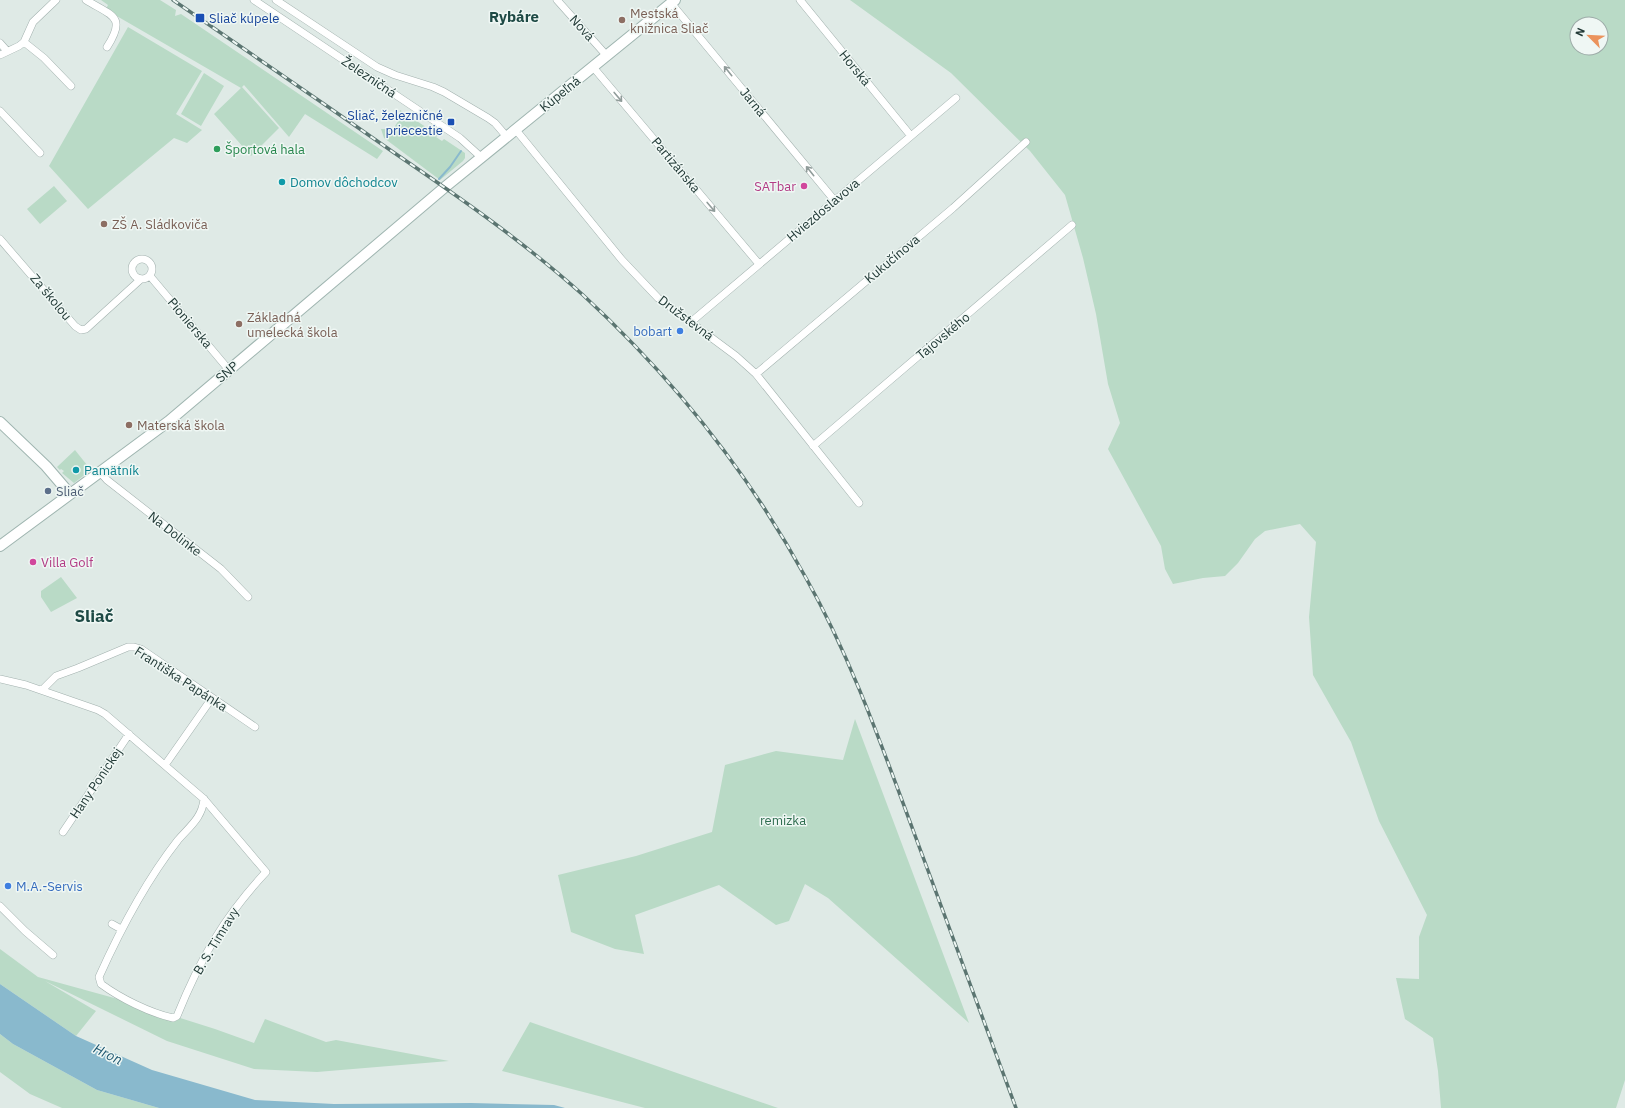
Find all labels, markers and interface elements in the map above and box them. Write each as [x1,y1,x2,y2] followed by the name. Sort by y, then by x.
[630,5,709,37] place label: Mestská knižnica Sliač
[489,7,539,26] district label: Rybáre
[209,10,279,27] place label: Sliač kúpele
[566,11,598,45] street label: Nová
[194,12,206,24] marker: Sliač kúpele
[617,15,627,25] marker: Mestská knižnica Sliač
[1569,16,1609,56] north arrow
[1572,25,1588,38] text: N
[835,47,875,89] street label: Horská
[338,52,400,102] street label: Železničná
[723,65,732,76] one-way arrow
[536,72,584,116] street label: Kúpeľná
[736,84,770,120] street label: Jarná
[614,92,623,102] one-way arrow
[347,107,443,139] place label: Sliač, železničné priecestie
[446,117,456,127] marker: Sliač, železničné priecestie
[648,134,704,196] street label: Partizánska
[225,141,305,158] place label: Športová hala
[212,144,222,154] marker: Športová hala
[806,166,815,176] one-way arrow
[290,174,398,191] place label: Domov dôchodcov
[783,175,863,245] street label: Hviezdoslavova
[277,177,287,187] marker: Domov dôchodcov
[754,178,796,195] place label: SATbar
[799,181,809,191] marker: SATbar
[707,202,716,212] one-way arrow
[112,216,208,233] place label: ZŠ A. Sládkoviča
[99,219,109,229] marker: ZŠ A. Sládkoviča
[861,231,923,287] street label: Kukučínova
[26,270,76,324] street label: Za školou
[655,292,717,345] street label: Družstevná
[164,294,216,352] street label: Pionierska
[247,309,338,341] place label: Základná umelecká škola
[913,309,973,363] street label: Tajovského
[234,319,244,329] marker: Základná umelecká škola
[633,323,672,340] place label: bobart
[675,326,685,336] marker: bobart
[212,357,242,386] street label: SNP
[137,417,225,434] place label: Materská škola
[124,420,134,430] marker: Materská škola
[84,462,139,479] place label: Pamätník
[71,465,81,475] marker: Pamätník
[56,483,84,500] place label: Sliač
[43,486,53,496] marker: Sliač
[145,508,205,560] street label: Na Dolinke
[41,554,93,571] place label: Villa Golf
[28,557,38,567] marker: Villa Golf
[74,605,114,627] district label: Sliač
[131,643,231,715] street label: Františka Papánka
[66,744,126,822] street label: Hany Ponickej
[760,812,806,829] park label: remizka
[16,878,83,895] place label: M.A.-Servis
[3,881,13,891] marker: M.A.-Servis
[189,904,243,978] street label: B. S. Timravy
[90,1039,126,1069] water label: Hron

